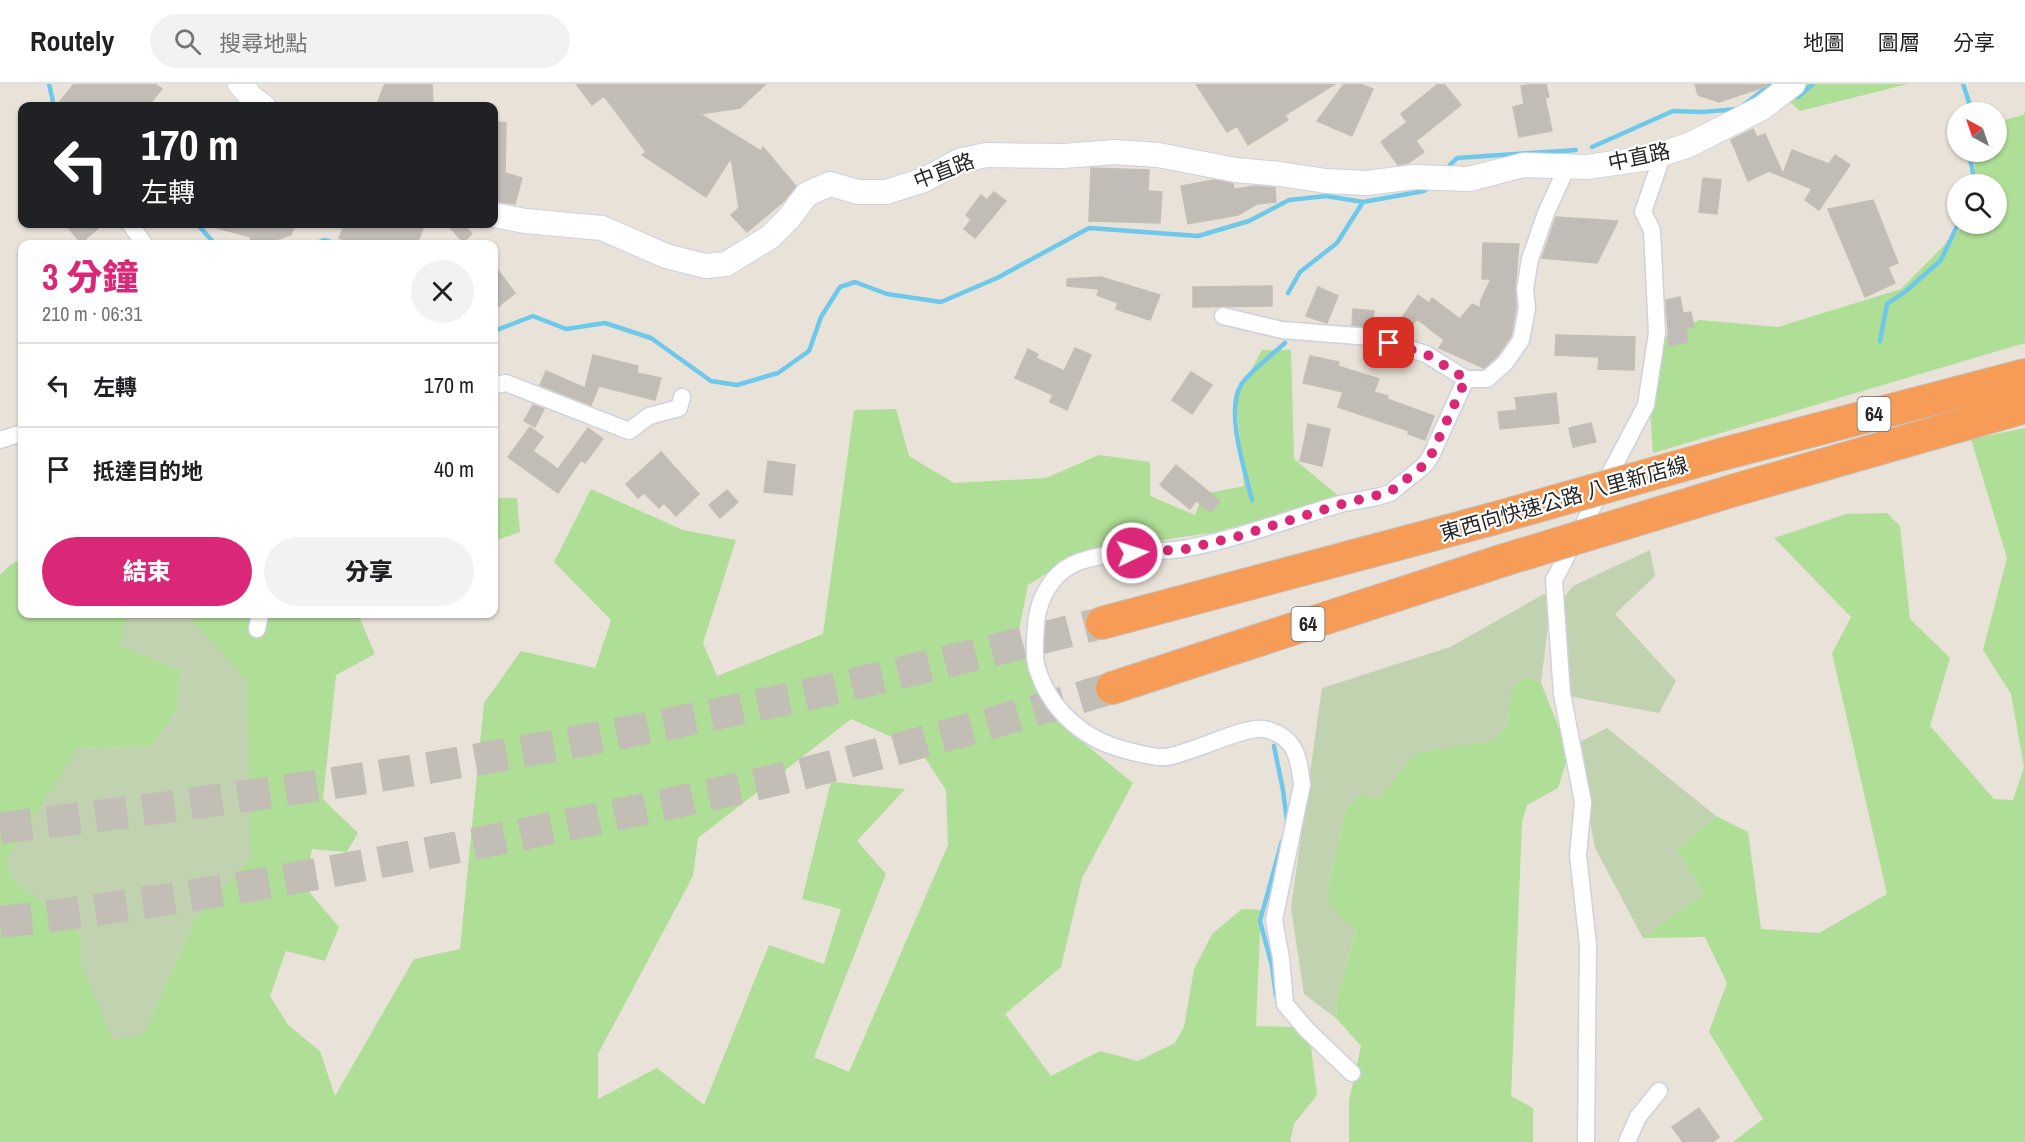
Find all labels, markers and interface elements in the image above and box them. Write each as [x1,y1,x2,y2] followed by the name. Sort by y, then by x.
[150,14,570,68] search box
[30,22,114,60] text: Routely
[171,25,204,58] icon: search
[219,28,307,58] text: 搜尋地點
[1803,28,1845,57] text: 地圖
[1878,28,1920,57] text: 圖層
[1953,28,1995,57] text: 分享
[1947,102,2007,162] north arrow
[1947,102,2007,234] map controls
[141,117,239,173] text: 170 m
[42,126,120,204] icon: left
[1605,136,1673,177] street label: 中直路
[909,146,978,195] street label: 中直路
[141,174,195,210] text: 左轉
[1947,174,2007,234] button: search
[42,253,139,301] text: 3 分鐘
[411,260,474,323] button: close
[42,300,142,327] text: 210 m · 06:31
[1363,317,1414,368] pin
[1372,326,1405,359] icon: arrive
[42,369,75,402] icon: left
[424,370,474,400] text: 170 m
[93,372,137,402] text: 左轉
[1858,397,1890,431] road number: 64
[1436,449,1691,548] street label: 東西向快速公路 八里新店線
[42,453,75,486] icon: arrive
[434,454,474,484] text: 40 m
[93,456,203,486] text: 抵達目的地
[1100,521,1164,585] position arrow
[42,537,252,606] button: 結束
[264,537,474,606] button: 分享
[1292,607,1324,641] road number: 64

